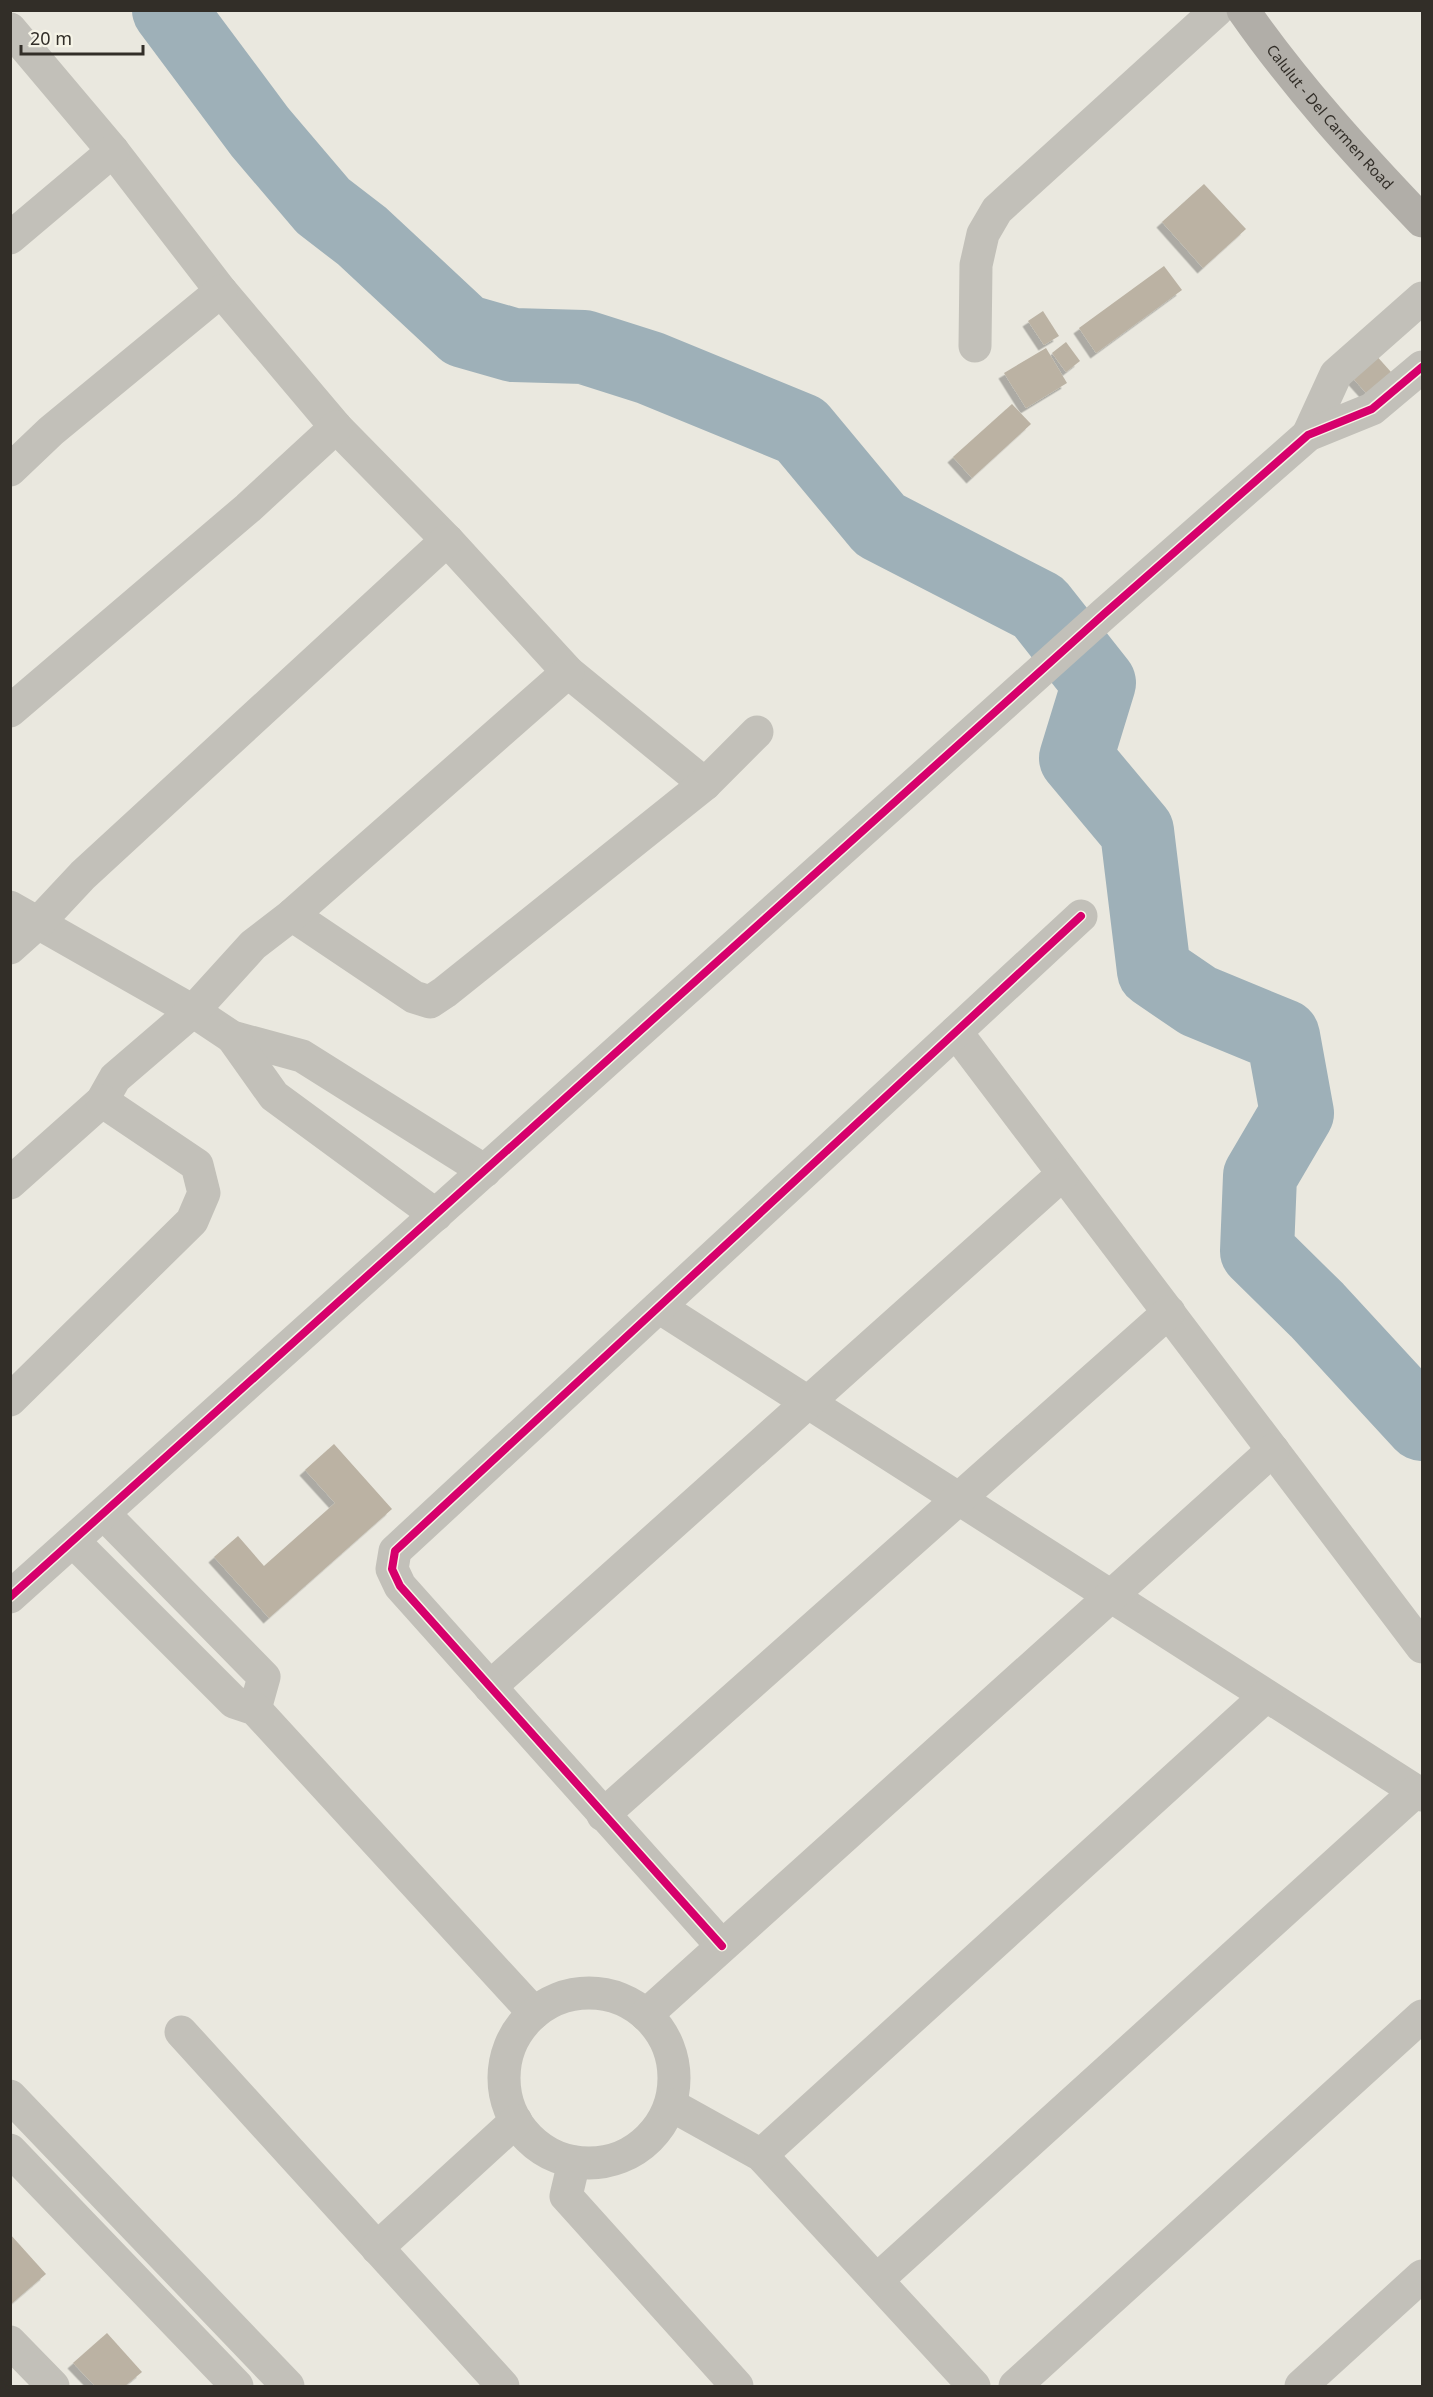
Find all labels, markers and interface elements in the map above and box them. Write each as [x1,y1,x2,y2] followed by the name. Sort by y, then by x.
[21,18,142,56] scale bar
[30,26,72,50] text: 20 m
[1263,40,1398,194] street label: Calulut - Del Carmen Road

